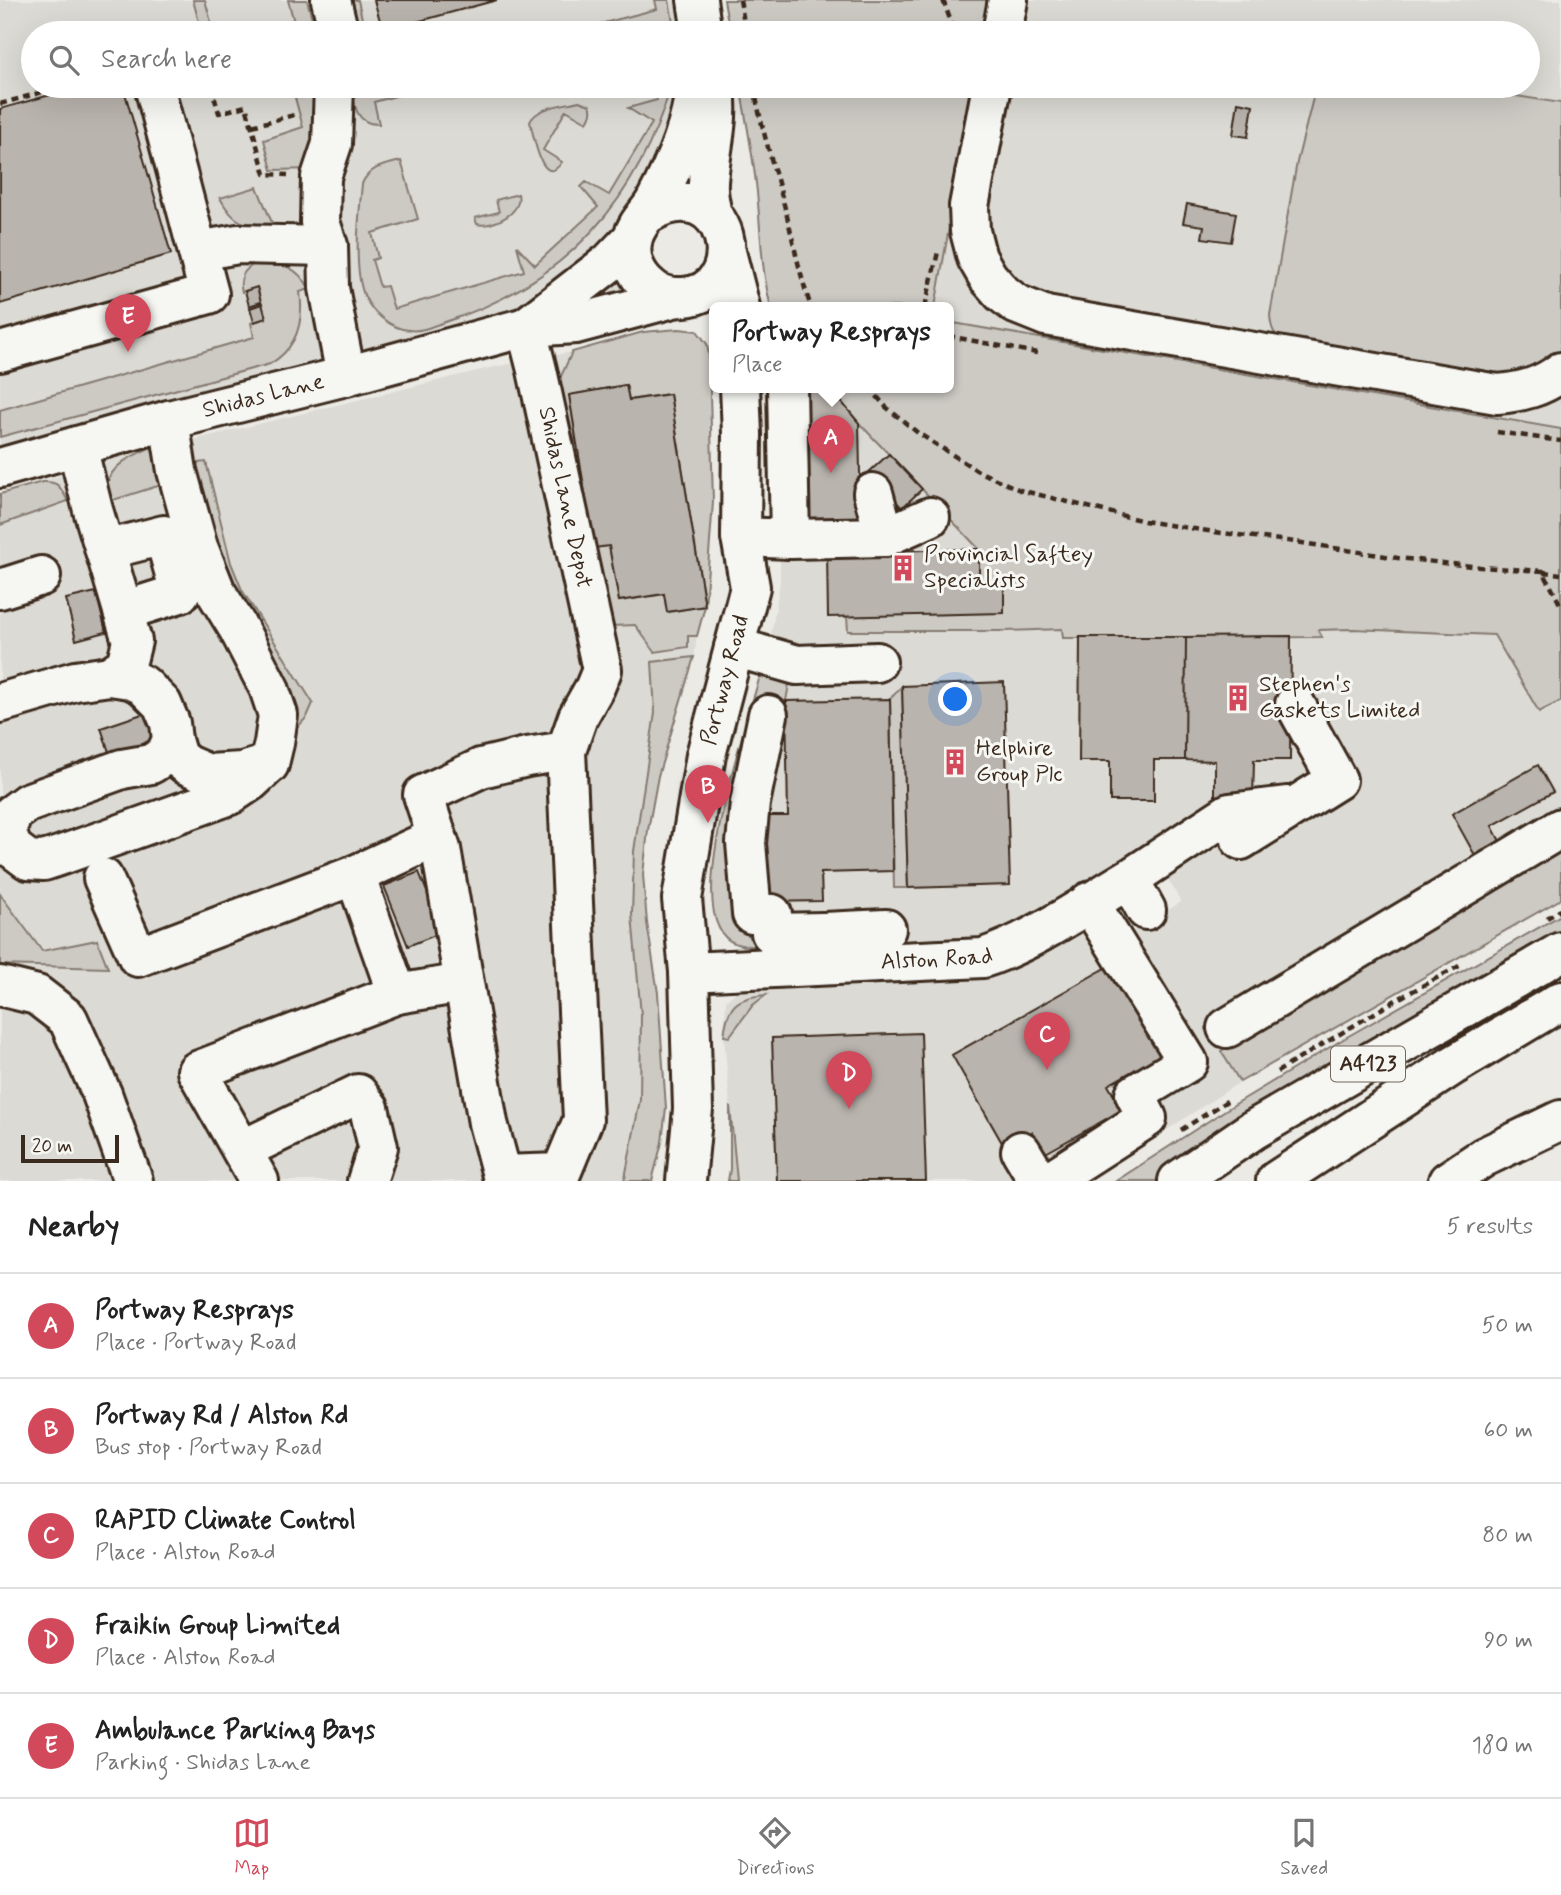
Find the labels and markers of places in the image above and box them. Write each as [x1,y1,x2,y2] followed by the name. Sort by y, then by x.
[105,294,151,352] pin: E
[808,415,854,473] pin: A
[924,540,1093,596] place label: Provincial Saftey Specialists
[888,553,918,583] building icon: Provincial Saftey Specialists
[1259,670,1420,726] place label: Stephen's Gaskets Limited
[1223,683,1253,713] building icon: Stephen's Gaskets Limited
[976,734,1063,790] place label: Helphire Group Plc
[940,747,970,777] building icon: Helphire Group Plc
[685,765,731,823] pin: B
[1024,1012,1070,1070] pin: C
[826,1051,872,1109] pin: D

